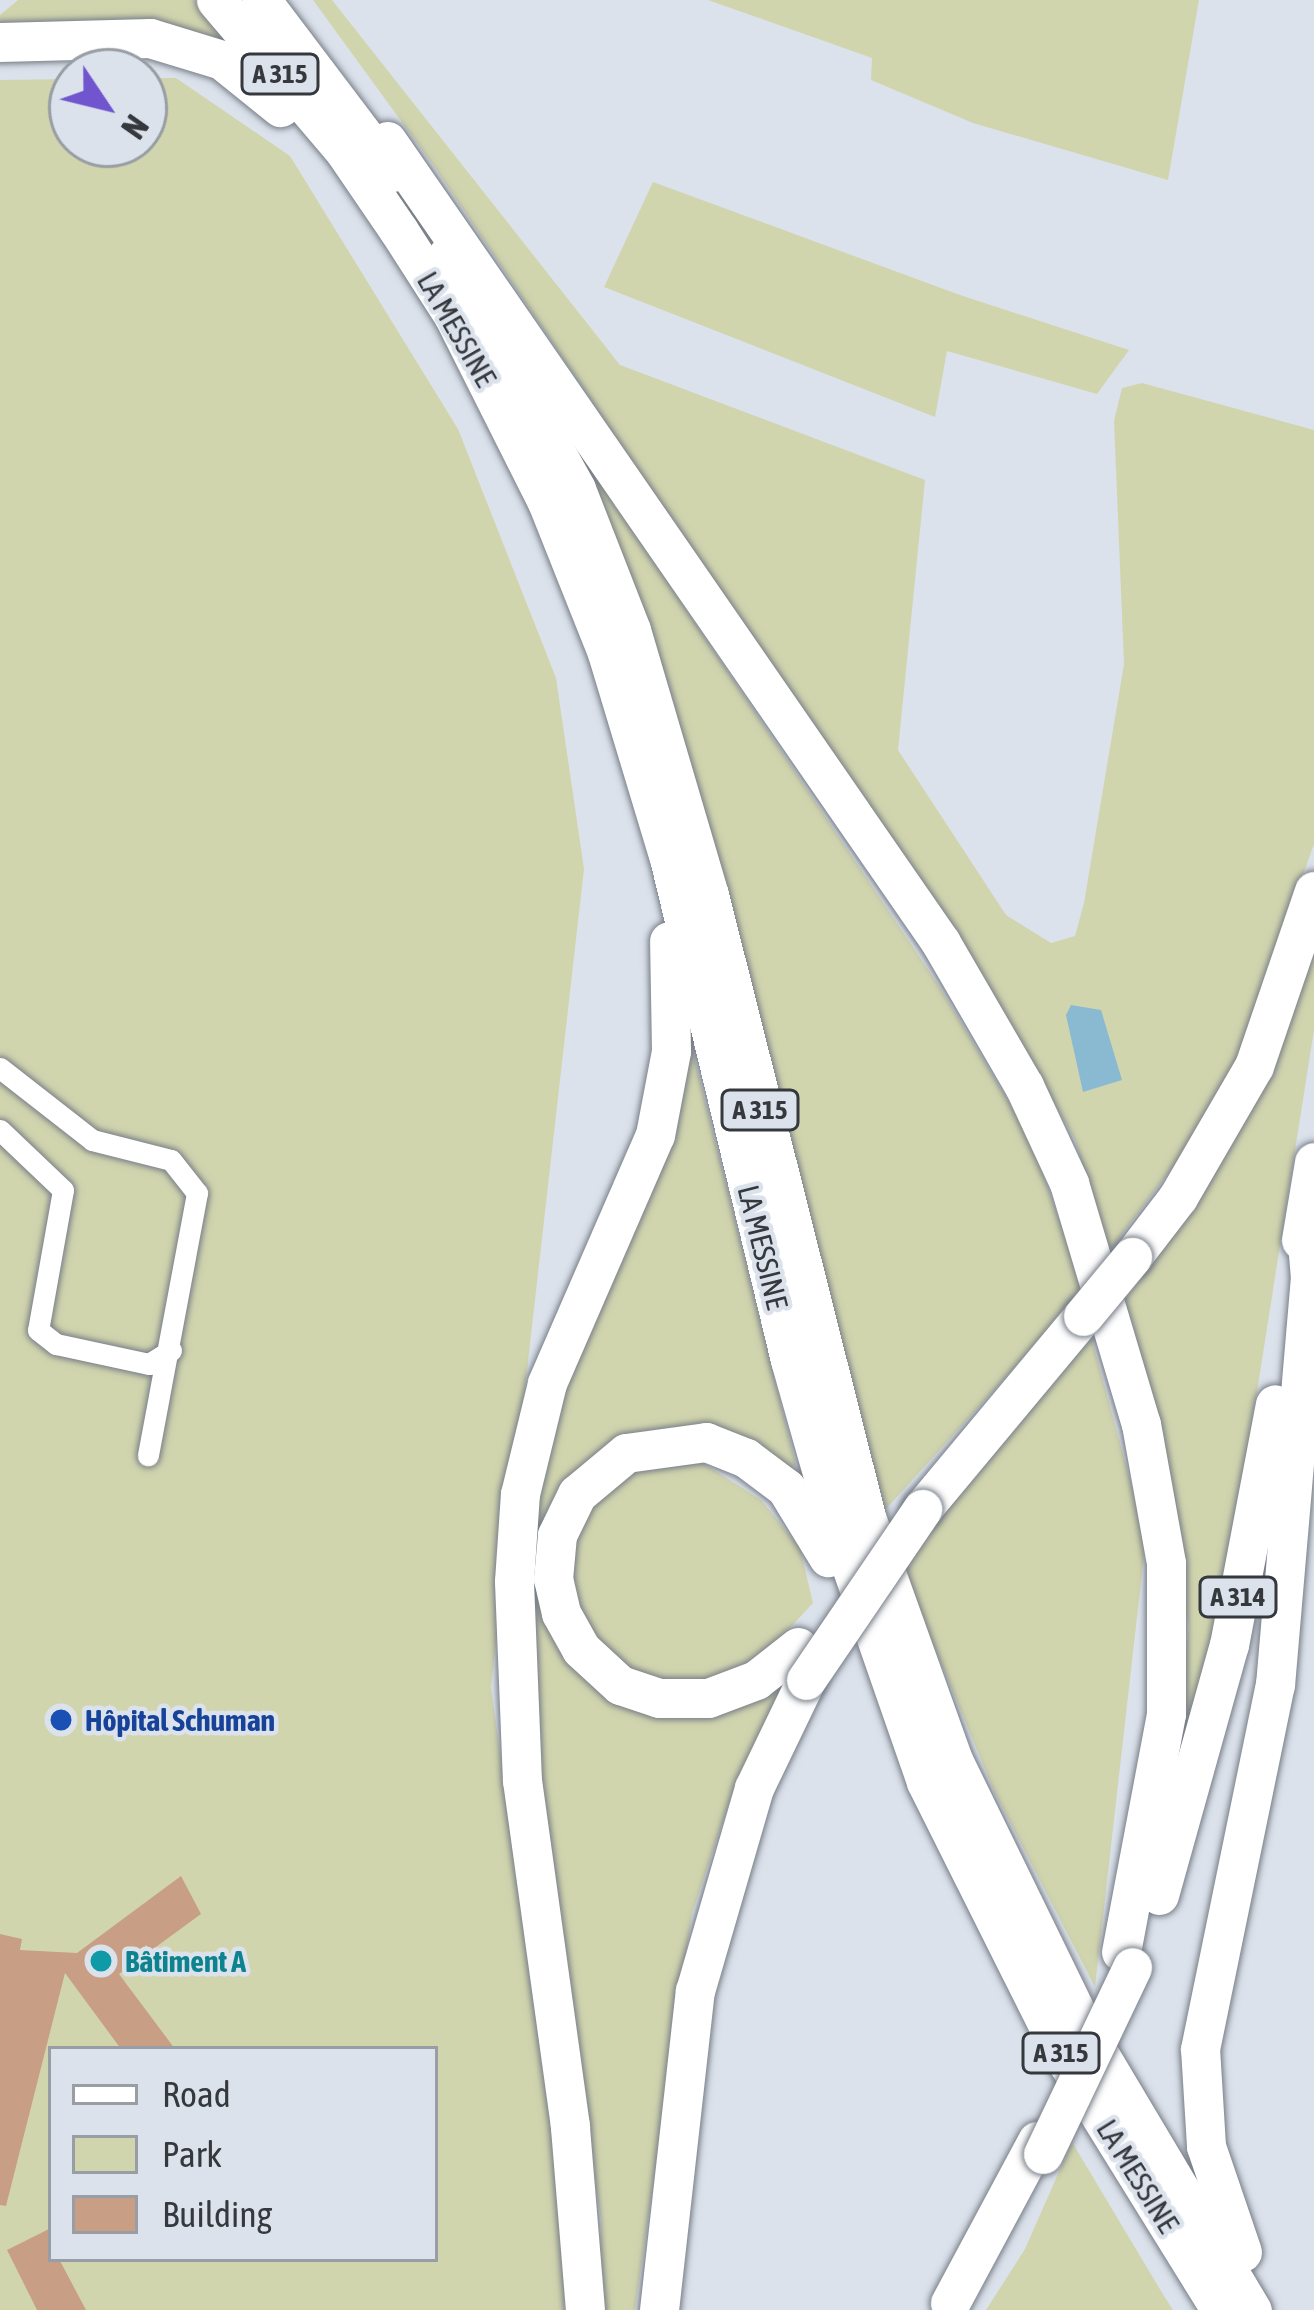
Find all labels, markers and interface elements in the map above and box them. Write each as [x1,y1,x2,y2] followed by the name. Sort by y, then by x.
[48,48,168,168] north arrow
[238,53,322,95] road number: A 315
[114,108,156,146] text: N
[410,265,504,393] street label: LA MESSINE
[718,1089,802,1131] road number: A 315
[730,1181,796,1313] street label: LA MESSINE
[1196,1576,1280,1618] road number: A 314
[85,1702,275,1738] place label: Hôpital Schuman
[48,1707,74,1733] marker: Hôpital Schuman
[125,1943,246,1979] place label: Bâtiment A
[88,1948,114,1974] marker: Bâtiment A
[1019,2032,1103,2074] road number: A 315
[48,2046,438,2262] legend
[162,2073,231,2115] text: Road
[1089,2113,1187,2239] street label: LA MESSINE
[162,2133,222,2175] text: Park
[162,2193,272,2235] text: Building

